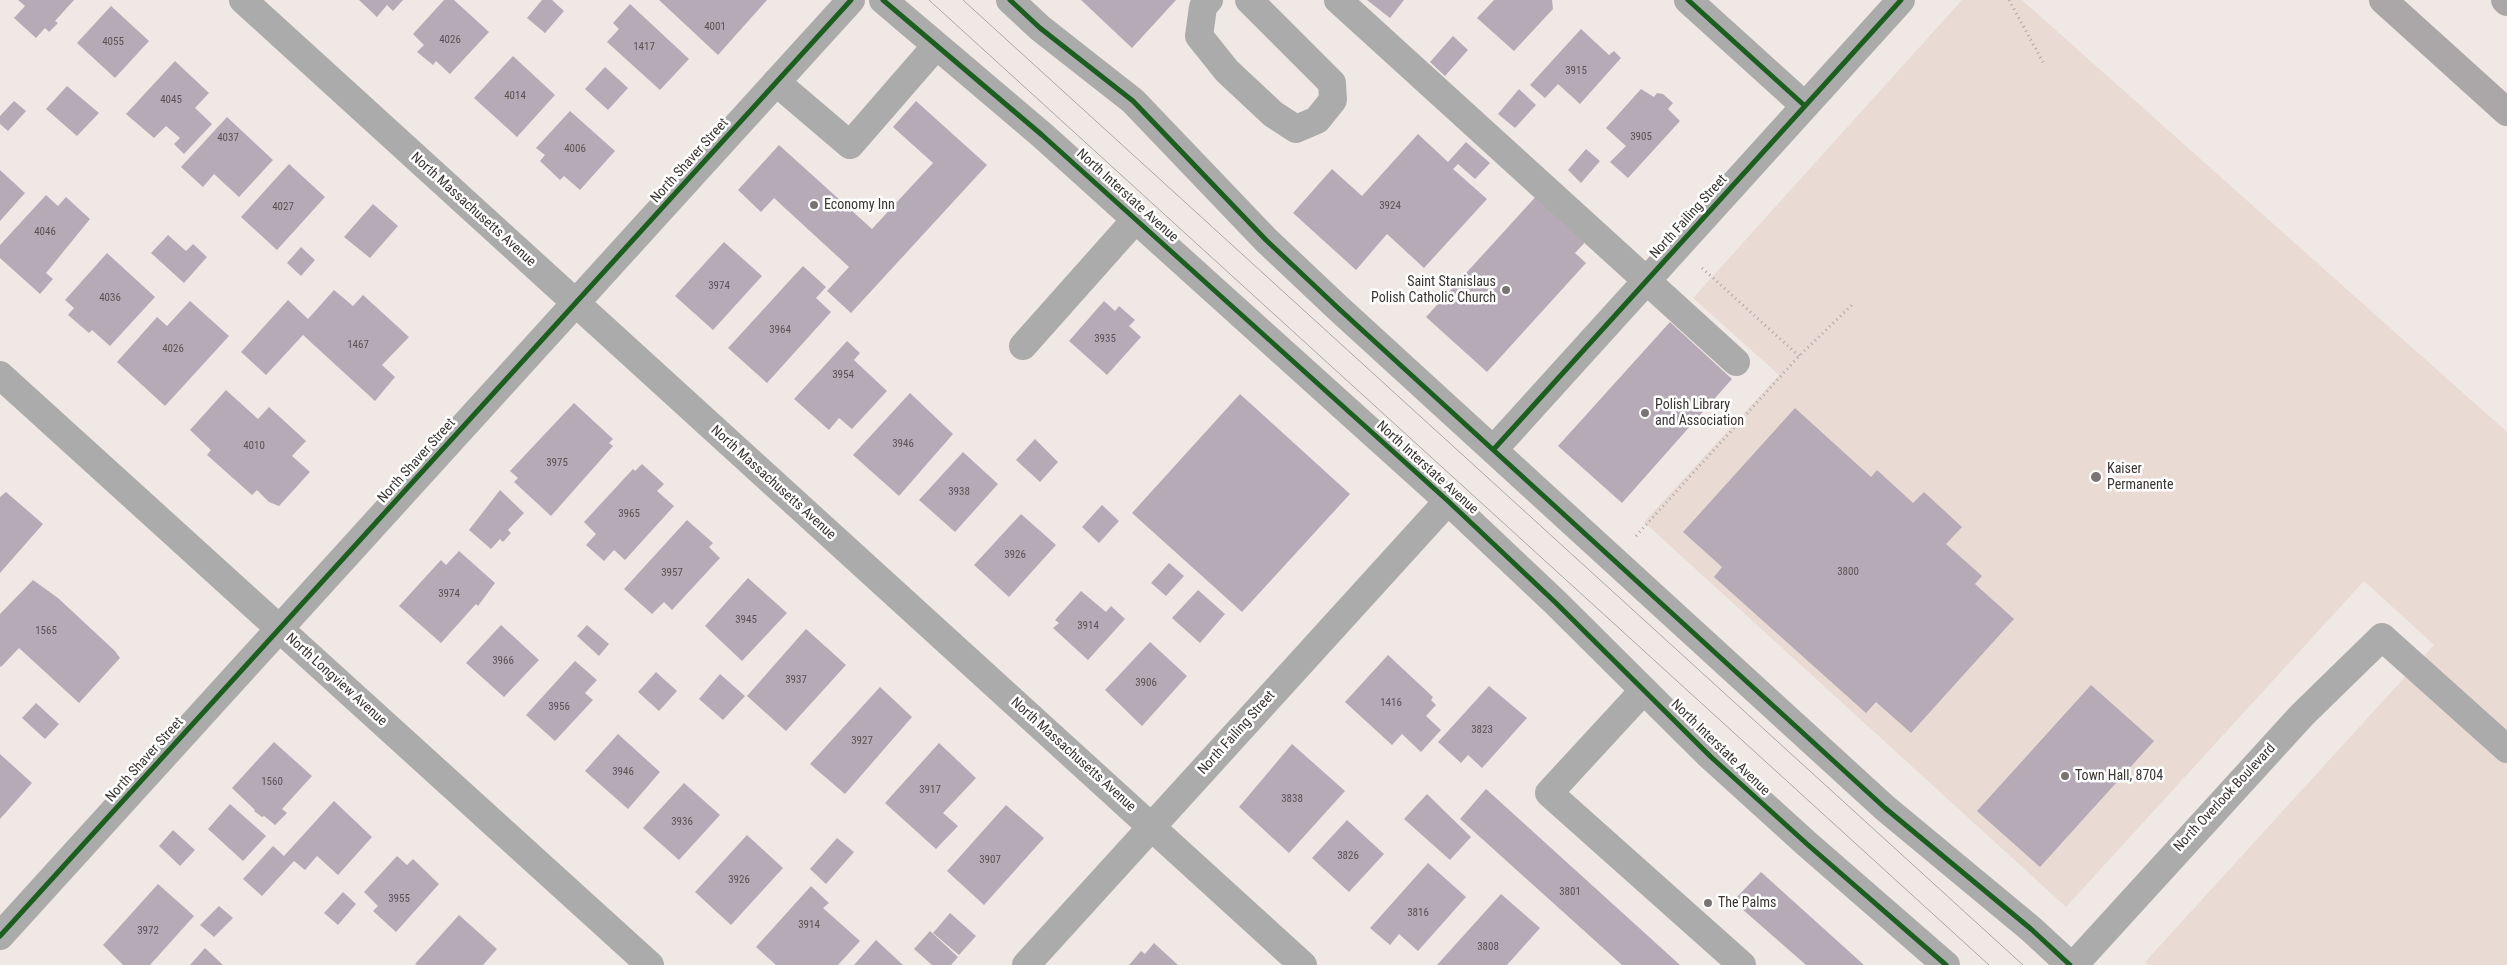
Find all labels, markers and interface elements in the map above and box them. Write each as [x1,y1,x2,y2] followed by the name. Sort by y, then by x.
[704,20,726,34] house number: 4001
[439,33,461,47] house number: 4026
[102,35,124,49] house number: 4055
[633,40,655,54] house number: 1417
[1565,64,1587,78] house number: 3915
[504,89,526,103] house number: 4014
[160,93,182,107] house number: 4045
[648,115,732,207] street label: North Shaver Street
[1630,130,1652,144] house number: 3905
[217,131,239,145] house number: 4037
[564,142,586,156] house number: 4006
[1073,146,1181,246] street label: North Interstate Avenue
[407,149,539,271] street label: North Massachusetts Avenue
[1647,172,1731,262] street label: North Failing Street
[824,197,895,213] place label: Economy Inn
[808,199,820,211] marker: Economy Inn
[1379,199,1401,213] house number: 3924
[272,200,294,214] house number: 4027
[34,225,56,239] house number: 4046
[1371,274,1496,306] place label: Saint Stanislaus Polish Catholic Church
[708,279,730,293] house number: 3974
[1500,284,1512,296] marker: Saint Stanislaus Polish Catholic Church
[99,291,121,305] house number: 4036
[769,323,791,337] house number: 3964
[1094,332,1116,346] house number: 3935
[347,338,369,352] house number: 1467
[162,342,184,356] house number: 4026
[832,368,854,382] house number: 3954
[1655,397,1744,430] place label: Polish Library and Association
[1639,407,1651,419] marker: Polish Library and Association
[375,415,459,507] street label: North Shaver Street
[1373,418,1481,518] street label: North Interstate Avenue
[707,422,839,544] street label: North Massachusetts Avenue
[892,437,914,451] house number: 3946
[243,439,265,453] house number: 4010
[546,456,568,470] house number: 3975
[2107,461,2174,494] place label: Kaiser Permanente
[2089,470,2103,484] marker: Kaiser Permanente
[948,485,970,499] house number: 3938
[618,507,640,521] house number: 3965
[1004,548,1026,562] house number: 3926
[1837,565,1859,579] house number: 3800
[661,566,683,580] house number: 3957
[438,587,460,601] house number: 3974
[735,613,757,627] house number: 3945
[1077,619,1099,633] house number: 3914
[35,624,57,638] house number: 1565
[282,630,390,730] street label: North Longview Avenue
[492,654,514,668] house number: 3966
[785,673,807,687] house number: 3937
[1135,676,1157,690] house number: 3906
[1195,688,1279,778] street label: North Failing Street
[1007,694,1139,816] street label: North Massachusetts Avenue
[1380,696,1402,710] house number: 1416
[1667,696,1773,800] street label: North Interstate Avenue
[548,700,570,714] house number: 3956
[103,714,187,806] street label: North Shaver Street
[1471,723,1493,737] house number: 3823
[851,734,873,748] house number: 3927
[2171,741,2279,855] street label: North Overlook Boulevard
[612,765,634,779] house number: 3946
[2075,768,2163,784] place label: Town Hall, 8704
[2059,770,2071,782] marker: Town Hall, 8704
[261,775,283,789] house number: 1560
[919,783,941,797] house number: 3917
[1281,792,1303,806] house number: 3838
[671,815,693,829] house number: 3936
[1337,849,1359,863] house number: 3826
[979,853,1001,867] house number: 3907
[728,873,750,887] house number: 3926
[1559,885,1581,899] house number: 3801
[388,892,410,906] house number: 3955
[1718,895,1776,911] place label: The Palms
[1702,897,1714,909] marker: The Palms
[1407,906,1429,920] house number: 3816
[798,918,820,932] house number: 3914
[137,924,159,938] house number: 3972
[1477,940,1499,954] house number: 3808

